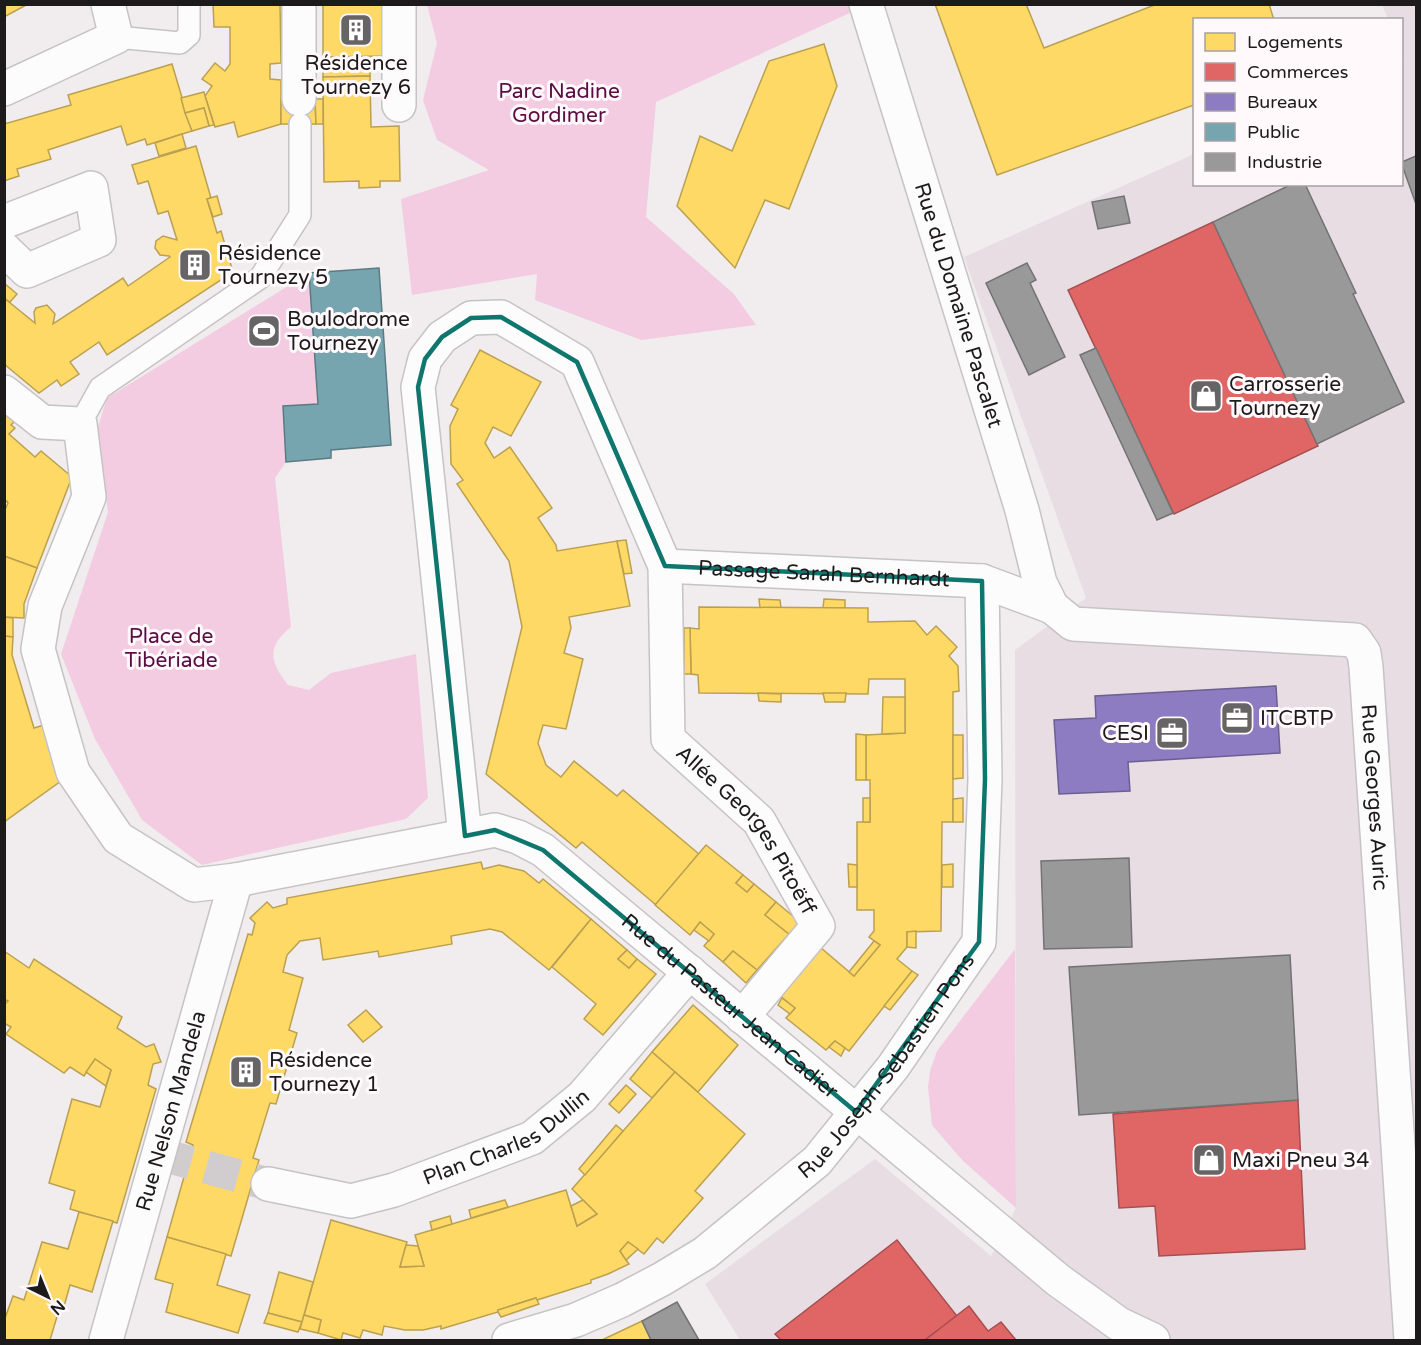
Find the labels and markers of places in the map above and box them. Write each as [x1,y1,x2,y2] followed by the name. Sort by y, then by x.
[338,12,374,48] building icon: Résidence Tournezy 6
[301,51,411,100] place label: Résidence Tournezy 6
[218,241,328,290] place label: Résidence Tournezy 5
[177,247,213,283] building icon: Résidence Tournezy 5
[287,307,410,356] place label: Boulodrome Tournezy
[246,313,282,349] sports icon: Boulodrome Tournezy
[1229,372,1341,421] place label: Carrosserie Tournezy
[1188,378,1224,414] shop icon: Carrosserie Tournezy
[1219,700,1255,736] office icon: ITCBTP
[1260,706,1333,731] place label: ITCBTP
[1154,715,1190,751] office icon: CESI
[1102,721,1149,746] place label: CESI
[269,1048,379,1097] place label: Résidence Tournezy 1
[228,1054,264,1090] building icon: Résidence Tournezy 1
[1191,1142,1227,1178] shop icon: Maxi Pneu 34
[1232,1148,1369,1173] place label: Maxi Pneu 34

